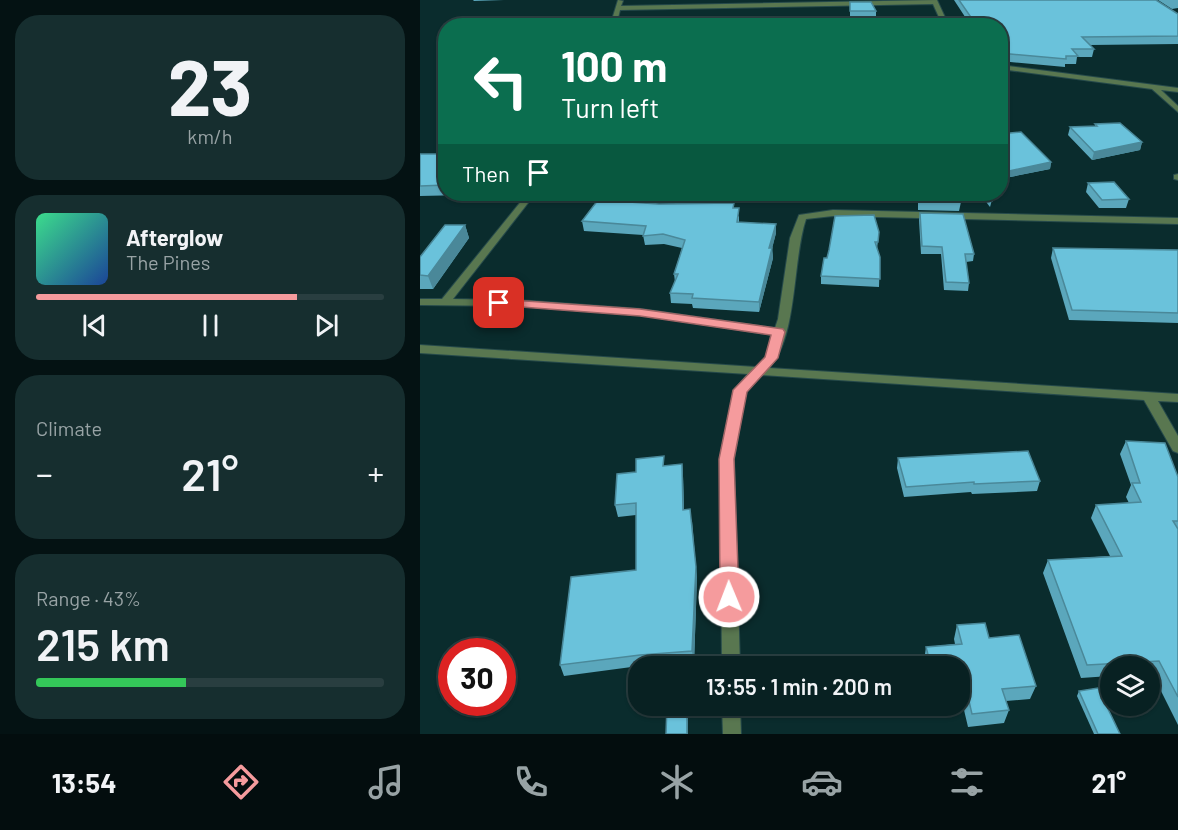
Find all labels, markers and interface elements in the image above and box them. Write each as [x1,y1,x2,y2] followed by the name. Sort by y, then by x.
[168,38,252,132] text: 23
[561,40,667,90] text: 100 m
[462,42,540,120] icon: left
[561,91,659,123] text: Turn left
[187,124,233,148] text: km/h
[522,156,555,189] icon: arrive
[462,160,510,186] text: Then
[126,224,223,250] text: Afterglow
[126,250,210,274] text: The Pines
[473,277,524,328] pin
[482,286,515,319] icon: arrive
[78,309,111,342] icon: previous
[194,309,227,342] icon: pause
[310,309,343,342] icon: next
[36,416,102,440] text: Climate
[181,446,239,500] text: 21°
[36,453,53,493] text: −
[367,453,384,493] text: +
[697,565,761,629] position arrow
[36,586,141,610] text: Range · 43%
[36,616,170,670] text: 215 km
[438,638,516,716] speed limit sign: 30
[1100,656,1160,716] map controls
[1100,656,1160,716] button: layers
[706,673,892,699] text: 13:55 · 1 min · 200 m
[220,761,262,803] icon: directions
[365,761,407,803] icon: music
[510,761,552,803] icon: phone
[656,761,698,803] icon: climate
[801,761,843,803] icon: car
[946,761,988,803] icon: filters
[52,766,117,798] text: 13:54
[1092,766,1126,798] text: 21°

